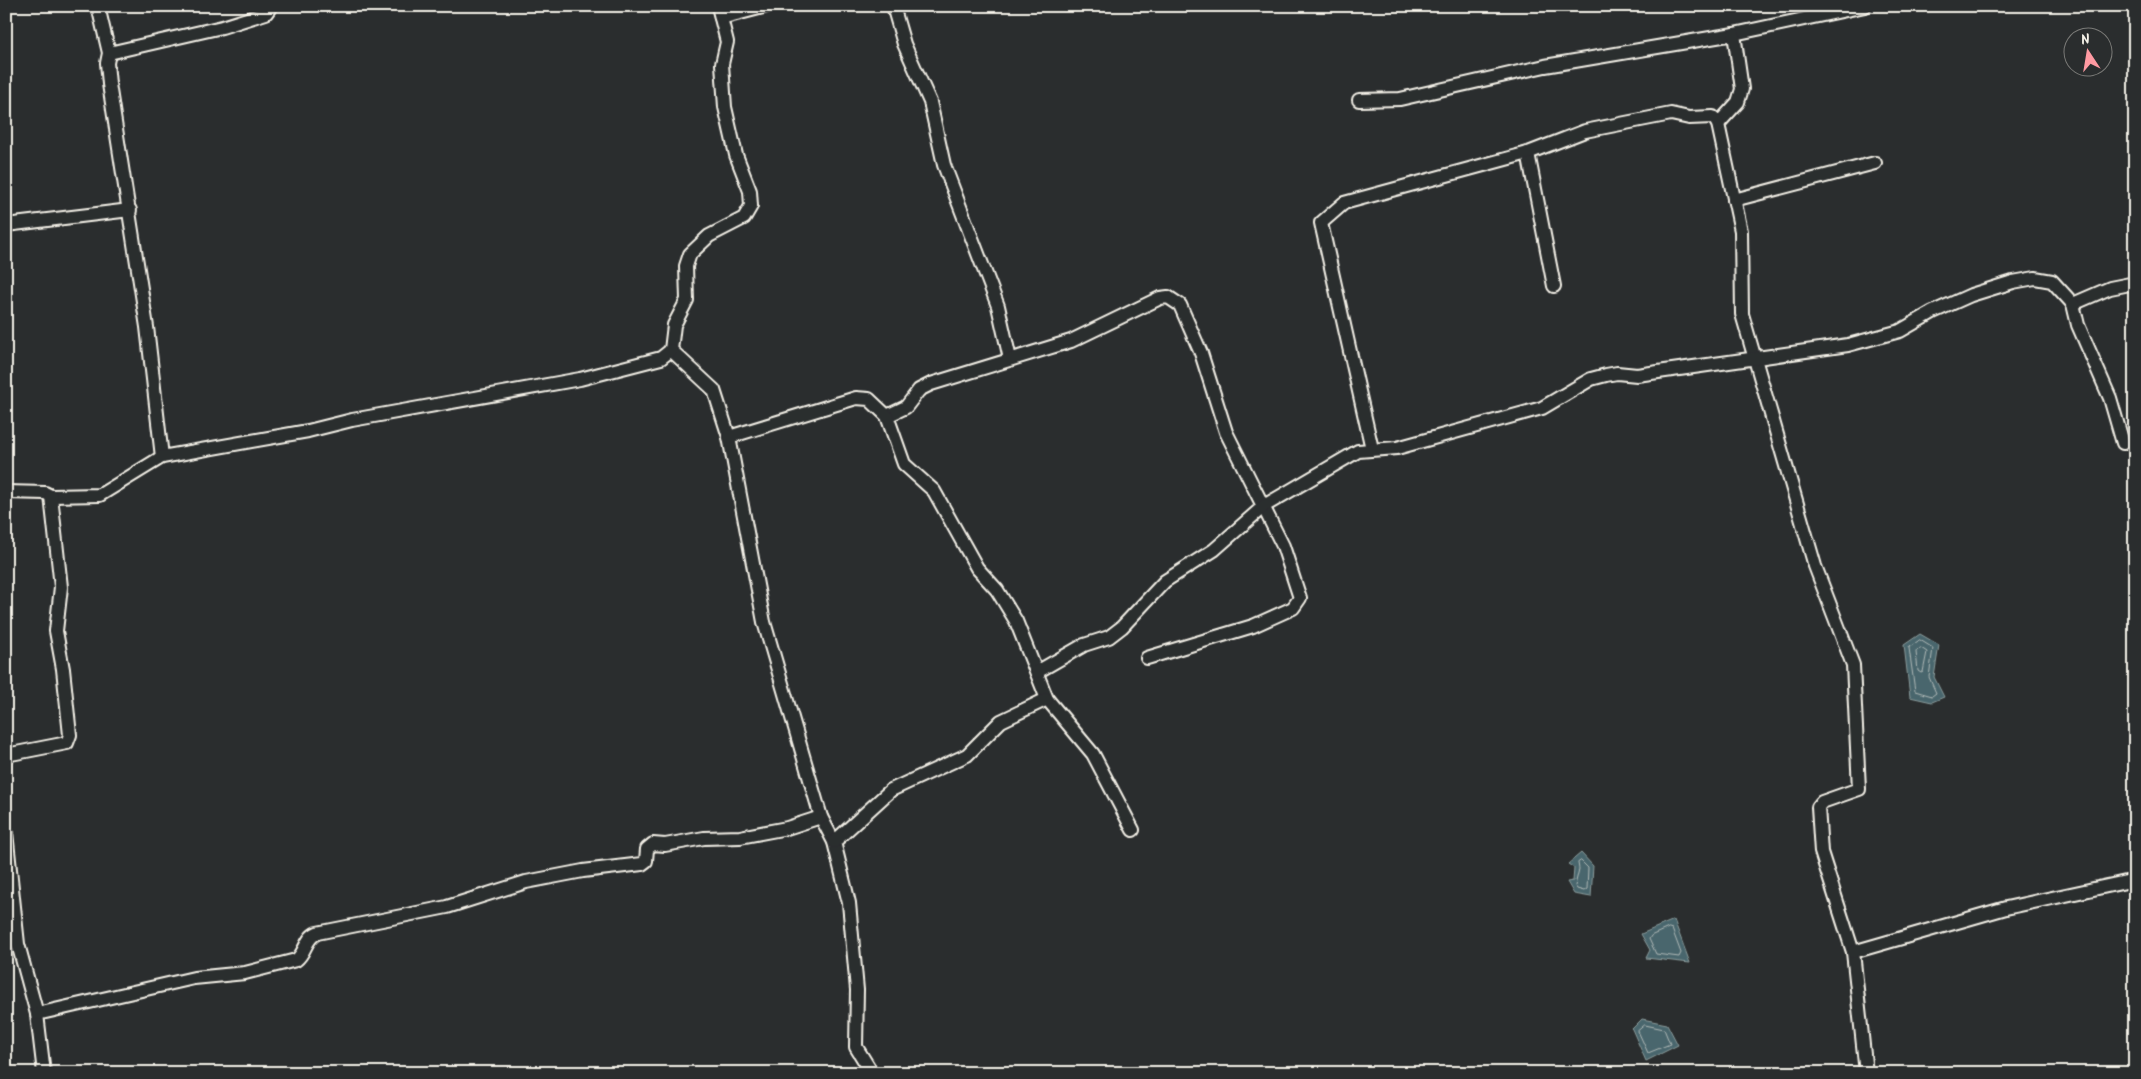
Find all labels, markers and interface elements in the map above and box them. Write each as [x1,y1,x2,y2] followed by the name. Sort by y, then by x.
[2064,28,2114,78] north arrow
[2079,29,2092,52] text: N

